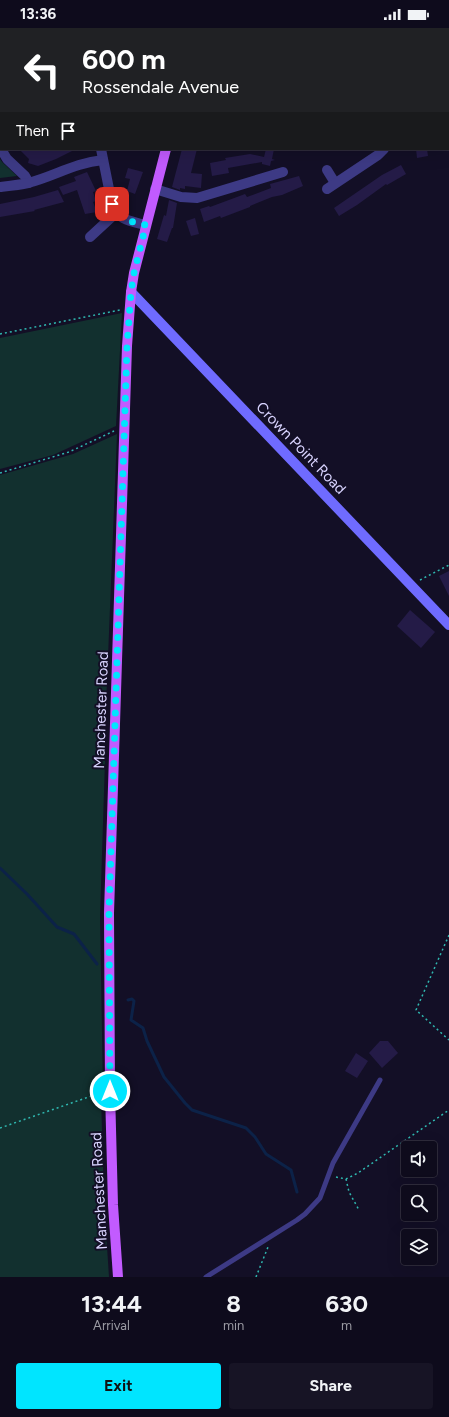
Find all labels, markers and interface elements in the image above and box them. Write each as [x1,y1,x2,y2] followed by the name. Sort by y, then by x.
[20,5,56,23] text: 13:36
[82,42,166,76] text: 600 m
[16,44,68,96] icon: left
[82,76,239,98] text: Rossendale Avenue
[57,120,79,142] icon: arrive
[16,122,49,140] text: Then
[95,187,129,221] pin
[101,193,123,215] icon: arrive
[252,398,350,498] street label: Crown Point Road
[90,651,112,769] street label: Manchester Road
[89,1070,131,1112] position arrow
[87,1132,111,1250] street label: Manchester Road
[401,1141,437,1265] map controls
[401,1141,437,1177] button: sound
[401,1185,437,1221] button: search
[401,1229,437,1265] button: layers
[81,1289,142,1318] text: 13:44
[226,1289,241,1318] text: 8
[325,1289,368,1318] text: 630
[93,1318,130,1333] text: Arrival
[223,1318,244,1333] text: min
[341,1318,352,1333] text: m
[16,1363,221,1409] button: Exit
[229,1363,433,1409] button: Share

